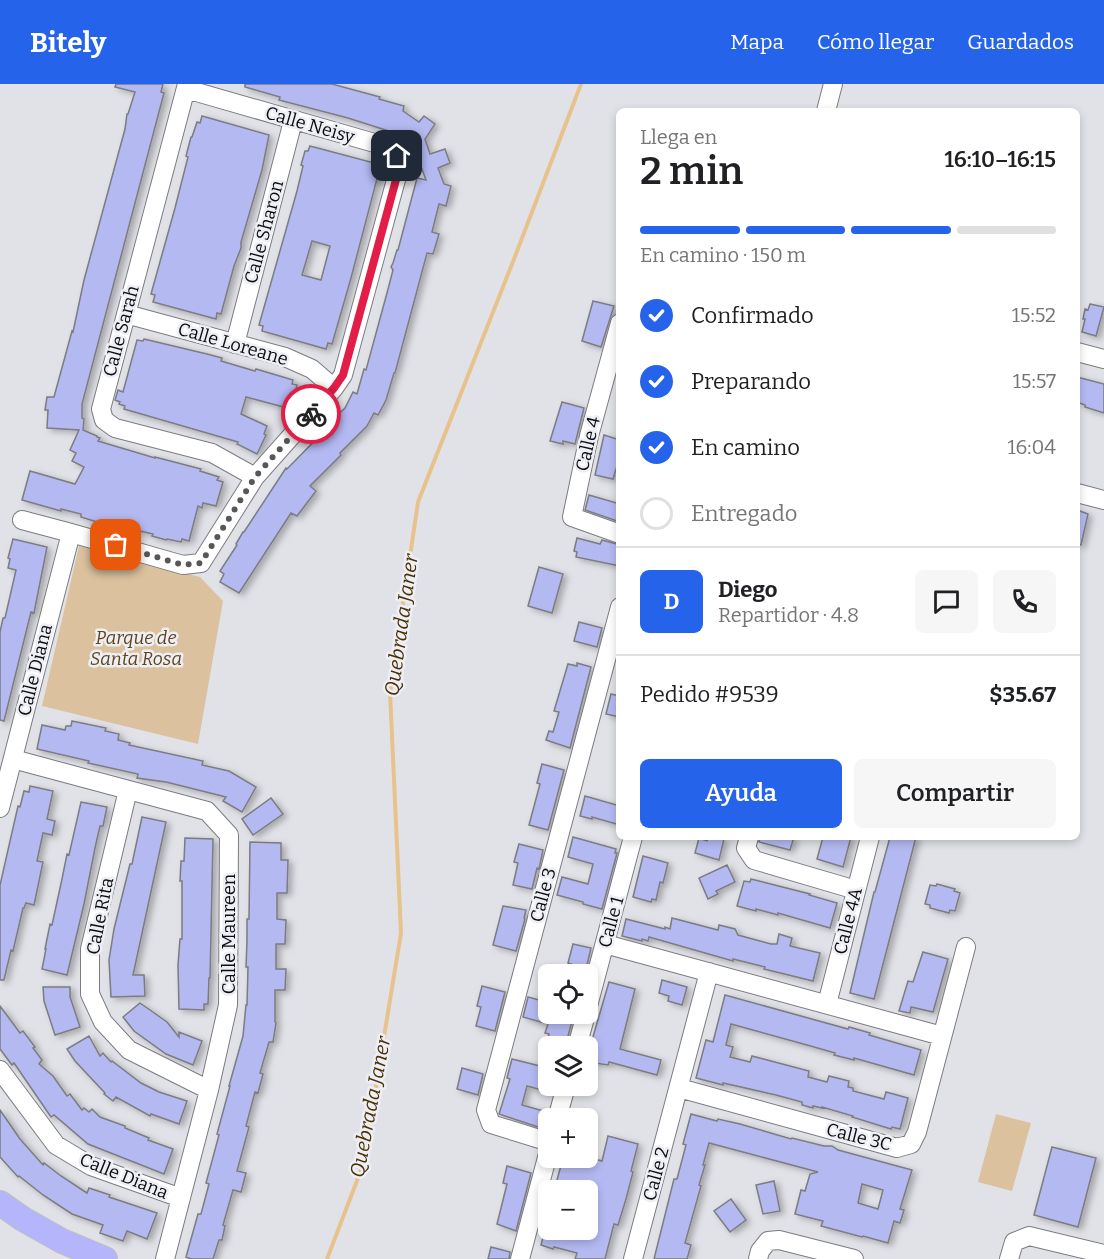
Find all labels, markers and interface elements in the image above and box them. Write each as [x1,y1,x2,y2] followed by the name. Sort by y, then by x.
[30,26,106,59] text: Bitely
[730,29,784,55] text: Mapa
[817,29,934,55] text: Cómo llegar
[967,29,1074,55] text: Guardados
[263,102,358,148] street label: Calle Neisy
[640,125,717,149] text: Llega en
[371,130,422,181] pin
[380,139,413,172] icon: home
[944,146,1056,173] text: 16:10–16:15
[640,148,743,194] text: 2 min
[240,177,289,286] street label: Calle Sharon
[640,243,806,267] text: En camino · 150 m
[98,283,144,379] street label: Calle Sarah
[640,299,673,332] icon: check
[691,302,814,329] text: Confirmado
[1012,303,1056,327] text: 15:52
[175,318,291,370] street label: Calle Loreane
[640,365,673,398] icon: check
[691,368,811,395] text: Preparando
[1013,369,1056,393] text: 15:57
[281,384,341,444] courier
[295,398,328,431] icon: bike
[571,414,605,473] street label: Calle 4
[640,431,673,464] icon: check
[691,434,800,461] text: En camino
[1007,435,1056,459] text: 16:04
[691,500,797,527] text: Entregado
[90,519,141,570] pin
[99,528,132,561] icon: bag
[379,552,423,698] water label: Quebrada Janer
[915,570,978,633] button: chat
[993,570,1056,633] button: phone
[718,576,777,603] text: Diego
[664,588,679,615] text: D
[718,603,859,627] text: Repartidor · 4.8
[13,622,57,718] street label: Calle Diana
[90,627,182,670] park label: Parque de Santa Rosa
[640,681,779,708] text: Pedido #9539
[989,681,1056,708] text: $35.67
[640,759,842,828] button: Ayuda
[854,759,1056,828] button: Compartir
[525,866,561,924] street label: Calle 3
[218,873,240,994] street label: Calle Maureen
[82,875,118,956] street label: Calle Rita
[829,885,867,957] street label: Calle 4A
[594,893,629,950] street label: Calle 1
[538,964,598,1240] map controls
[538,964,598,1024] button: locate
[345,1034,396,1180] water label: Quebrada Janer
[538,1036,598,1096] button: layers
[538,1108,598,1168] button: +
[824,1118,894,1156] street label: Calle 3C
[638,1145,674,1203] street label: Calle 2
[76,1148,172,1204] street label: Calle Diana
[538,1180,598,1240] button: −

